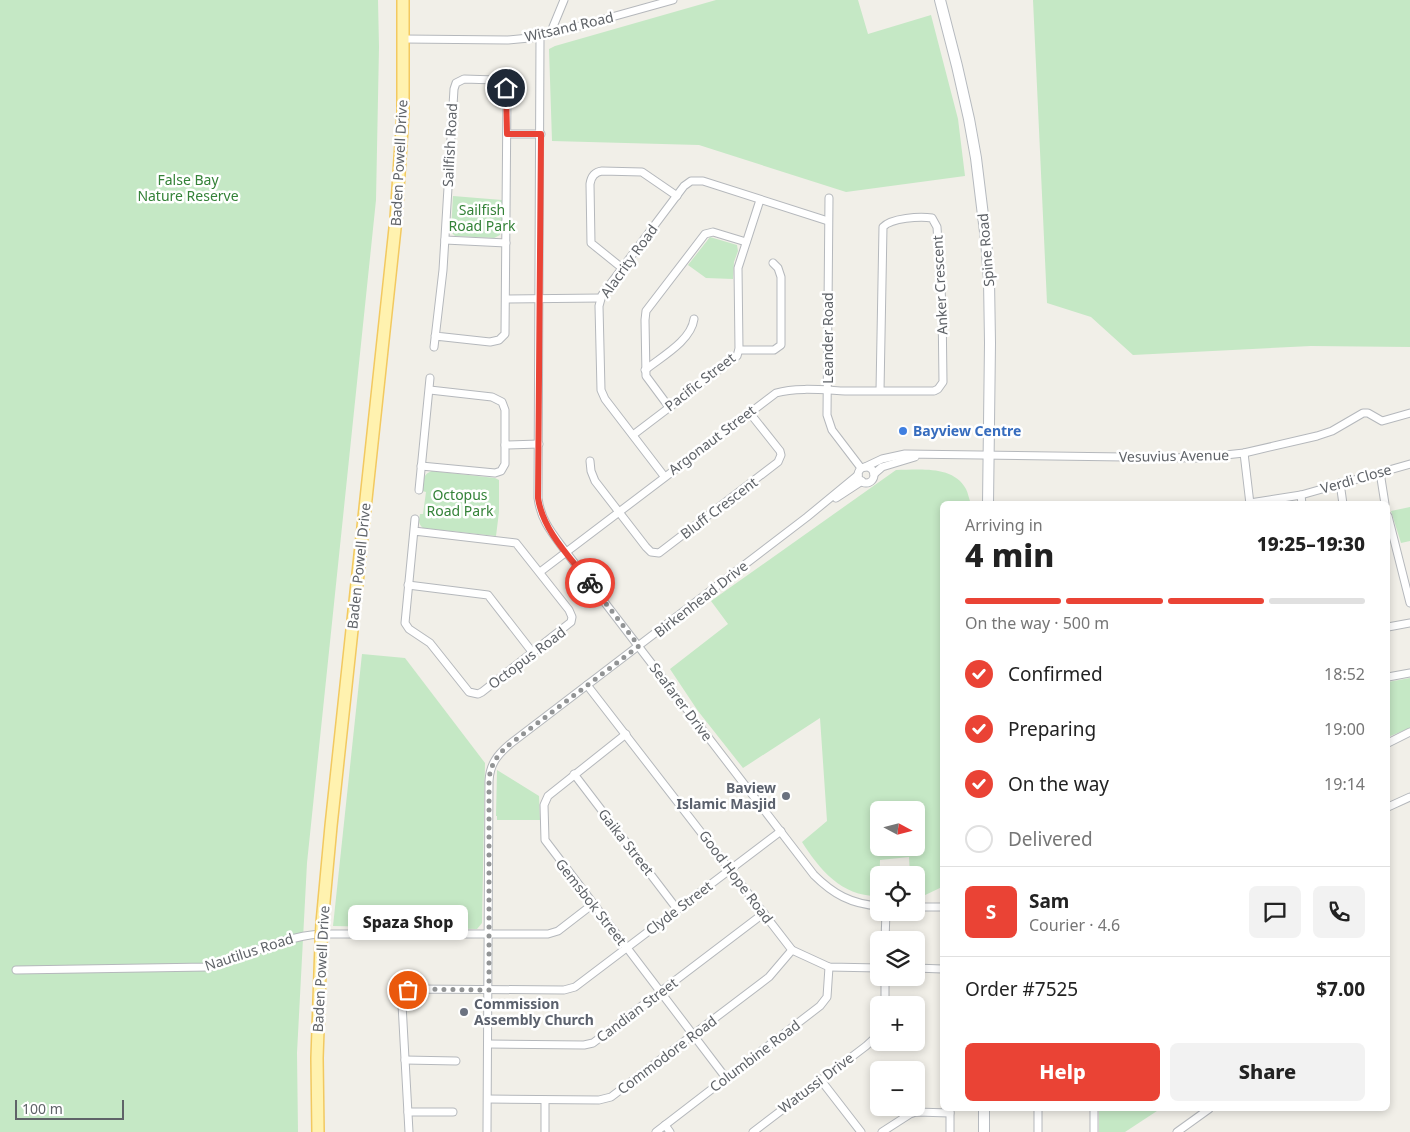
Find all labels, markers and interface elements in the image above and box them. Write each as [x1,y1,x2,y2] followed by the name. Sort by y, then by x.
[523,7,615,46] street label: Witsand Road
[485,67,527,109] pin
[492,74,520,102] icon: home
[386,99,411,227] street label: Baden Powell Drive
[438,103,461,187] street label: Sailfish Road
[137,170,239,205] park label: False Bay Nature Reserve
[449,200,516,235] park label: Sailfish Road Park
[973,212,998,288] street label: Spine Road
[596,220,662,301] street label: Alacrity Road
[927,235,952,335] street label: Anker Crescent
[818,292,837,384] street label: Leander Road
[661,348,739,415] street label: Pacific Street
[664,401,759,479] street label: Argonaut Street
[913,421,1021,440] place label: Bayview Centre
[897,425,909,437] marker: Bayview Centre
[1119,445,1229,466] street label: Vesuvius Avenue
[1318,459,1394,498] street label: Verdi Close
[676,472,761,543] street label: Bluff Crescent
[427,485,494,520] park label: Octopus Road Park
[342,502,375,630] street label: Baden Powell Drive
[965,514,1043,536] text: Arriving in
[1257,531,1365,557] text: 19:25–19:30
[965,533,1054,576] text: 4 min
[650,556,751,641] street label: Birkenhead Drive
[565,558,615,608] courier
[576,569,604,597] icon: bike
[965,612,1109,634] text: On the way · 500 m
[484,622,569,693] street label: Octopus Road
[646,659,717,745] street label: Seafarer Drive
[965,660,993,688] icon: check
[1008,661,1103,687] text: Confirmed
[1324,663,1365,685] text: 18:52
[965,715,993,743] icon: check
[1008,716,1096,742] text: Preparing
[1324,718,1365,740] text: 19:00
[965,770,993,798] icon: check
[1008,771,1109,797] text: On the way
[1324,773,1365,795] text: 19:14
[676,778,776,813] place label: Baview Islamic Masjid
[780,790,792,802] marker: Baview Islamic Masjid
[870,801,925,856] north arrow
[870,801,925,1116] map controls
[594,804,658,879] street label: Gaika Street
[695,826,778,927] street label: Good Hope Road
[1008,826,1093,852] text: Delivered
[552,854,631,949] street label: Gemsbok Street
[870,866,925,921] button: locate
[641,876,716,939] street label: Clyde Street
[1249,886,1301,938] button: chat
[1313,886,1365,938] button: phone
[1029,888,1069,914] text: Sam
[986,899,996,925] text: S
[308,905,333,1033] street label: Baden Powell Drive
[348,905,468,940] callout: Spaza Shop
[363,911,453,933] text: Spaza Shop
[1029,914,1120,936] text: Courier · 4.6
[202,928,296,975] street label: Nautilus Road
[870,931,925,986] button: layers
[387,969,429,1011] pin
[592,973,681,1046] street label: Candian Street
[394,976,422,1004] icon: bag
[965,976,1078,1002] text: Order #7525
[1316,976,1365,1002] text: $7.00
[474,994,594,1029] place label: Commission Assembly Church
[870,996,925,1051] button: +
[458,1006,470,1018] marker: Commission Assembly Church
[613,1011,720,1098] street label: Commodore Road
[706,1015,804,1096] street label: Columbine Road
[965,1043,1160,1101] button: Help
[1170,1043,1365,1101] button: Share
[774,1048,857,1117] street label: Watussi Drive
[870,1061,925,1116] button: −
[15,1097,124,1120] scale bar
[22,1099,63,1118] text: 100 m

